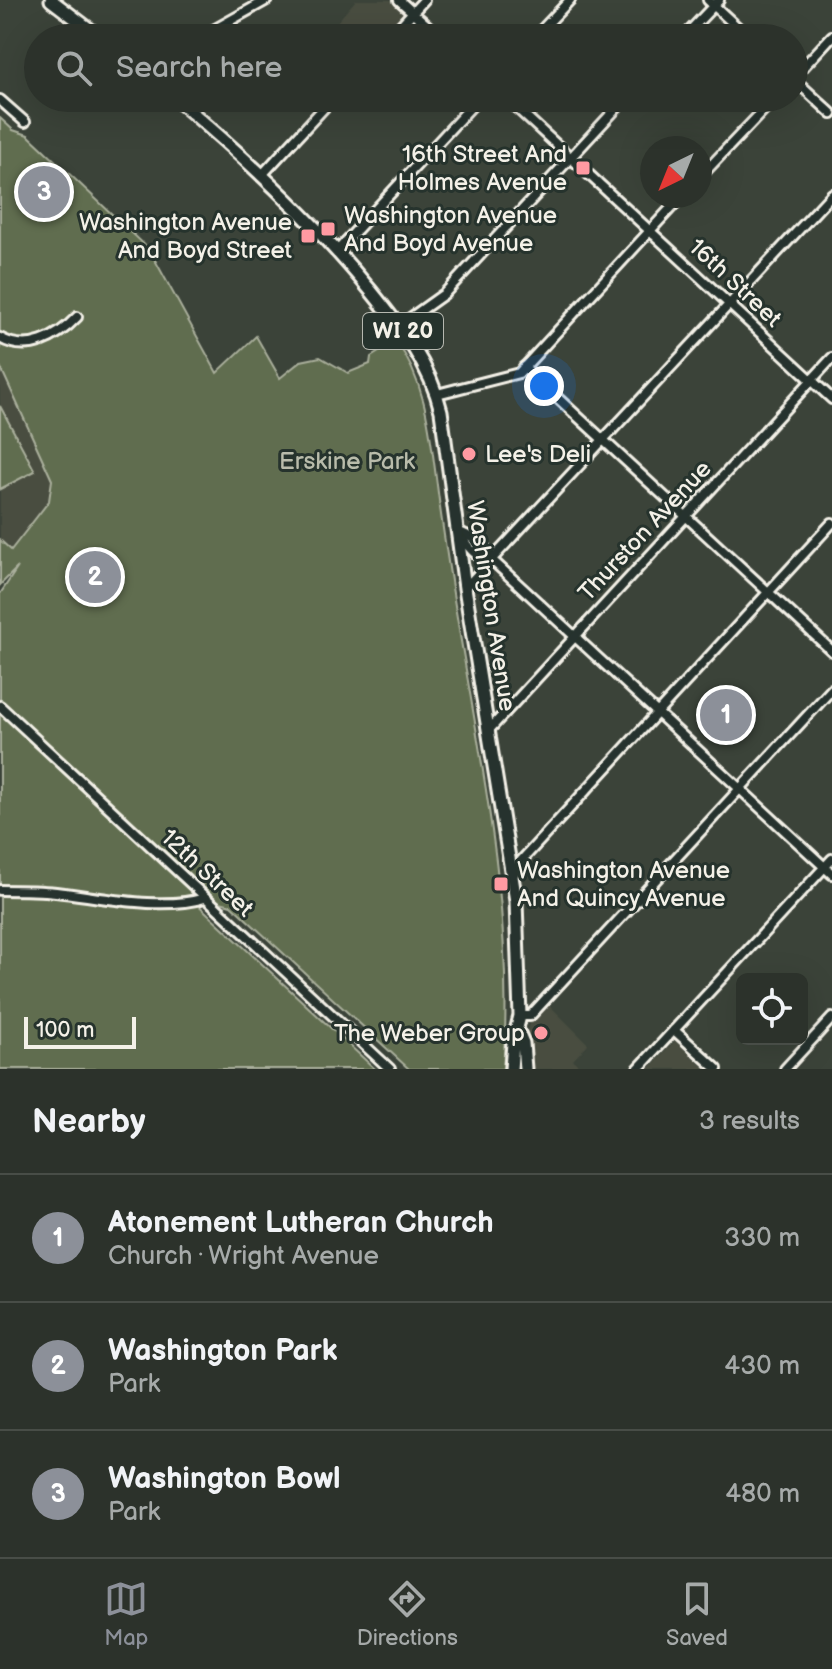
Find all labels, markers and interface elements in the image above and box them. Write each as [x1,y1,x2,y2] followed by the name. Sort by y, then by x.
[24,24,808,112] search box
[52,46,96,90] icon: search
[116,50,282,86] text: Search here
[640,136,712,208] north arrow
[397,140,567,197] place label: 16th Street And Holmes Avenue
[574,159,592,177] marker: 16th Street And Holmes Avenue
[18,162,70,222] pin: 3
[344,201,557,258] place label: Washington Avenue And Boyd Avenue
[79,208,293,265] place label: Washington Avenue And Boyd Street
[319,220,337,238] marker: Washington Avenue And Boyd Avenue
[299,227,317,245] marker: Washington Avenue And Boyd Street
[683,233,788,334] street label: 16th Street
[363,313,443,349] road number: WI 20
[524,366,564,406] your location
[485,440,591,469] place label: Lee's Deli
[460,445,478,463] marker: Lee's Deli
[279,447,415,476] park label: Erskine Park
[572,455,718,607] street label: Thurston Avenue
[460,498,522,714] street label: Washington Avenue
[69,547,121,607] pin: 2
[700,685,752,745] pin: 1
[155,823,260,924] street label: 12th Street
[517,856,730,913] place label: Washington Avenue And Quincy Avenue
[492,875,510,893] marker: Washington Avenue And Quincy Avenue
[736,973,808,1045] map controls
[736,973,808,1045] button: locate
[24,1013,136,1049] scale bar
[36,1017,95,1044] text: 100 m
[334,1019,525,1048] place label: The Weber Group
[532,1024,550,1042] marker: The Weber Group
[32,1101,146,1142] text: Nearby
[699,1106,800,1137] text: 3 results
[108,1205,494,1241] text: Atonement Lutheran Church
[53,1223,63,1254] text: 1
[724,1223,800,1254] text: 330 m
[108,1241,379,1272] text: Church · Wright Avenue
[108,1333,338,1369] text: Washington Park
[50,1351,66,1382] text: 2
[724,1351,800,1382] text: 430 m
[108,1369,160,1400] text: Park
[108,1461,341,1497] text: Washington Bowl
[50,1479,66,1510] text: 3
[725,1479,800,1510] text: 480 m
[108,1497,160,1528] text: Park
[104,1577,148,1652] tab: Map
[357,1577,458,1652] tab: Directions
[666,1577,728,1652] tab: Saved

